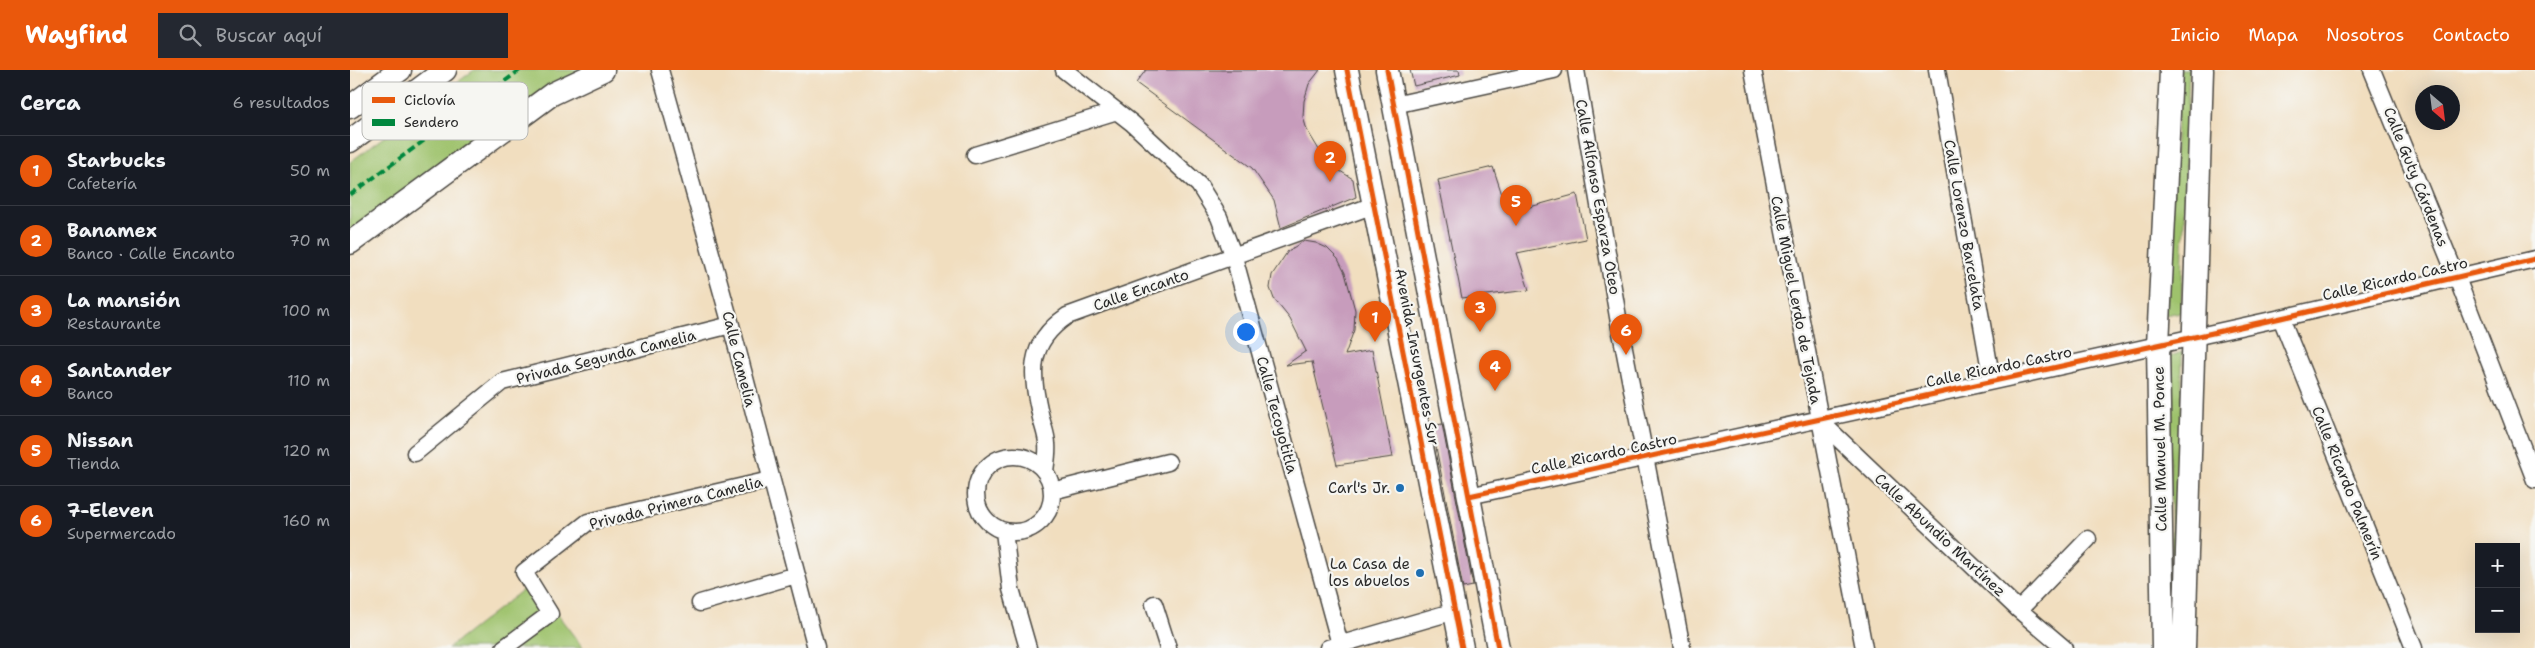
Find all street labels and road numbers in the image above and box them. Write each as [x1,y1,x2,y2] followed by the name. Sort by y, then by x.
[1571,98,1625,296] street label: Calle Alfonso Esparza Oteo
[2379,104,2453,250] street label: Calle Guty Cárdenas
[1939,138,1989,312] street label: Calle Lorenzo Barcelata
[1766,194,1826,406] street label: Calle Miguel Lerdo de Tejada
[2320,253,2470,305] street label: Calle Ricardo Castro
[1091,264,1191,316] street label: Calle Encanto
[1390,267,1444,447] street label: Avenida Insurgentes Sur
[717,309,761,410] street label: Calle Camelia
[514,325,699,389] street label: Privada Segunda Camelia
[1924,342,2074,392] street label: Calle Ricardo Castro
[1252,354,1302,477] street label: Calle Tecoyotitla
[2149,366,2171,532] street label: Calle Manuel M. Ponce
[2307,403,2387,563] street label: Calle Ricardo Palmerín
[1529,429,1679,479] street label: Calle Ricardo Castro
[1870,469,2010,601] street label: Calle Abundio Martínez
[587,472,765,534] street label: Privada Primera Camelia

